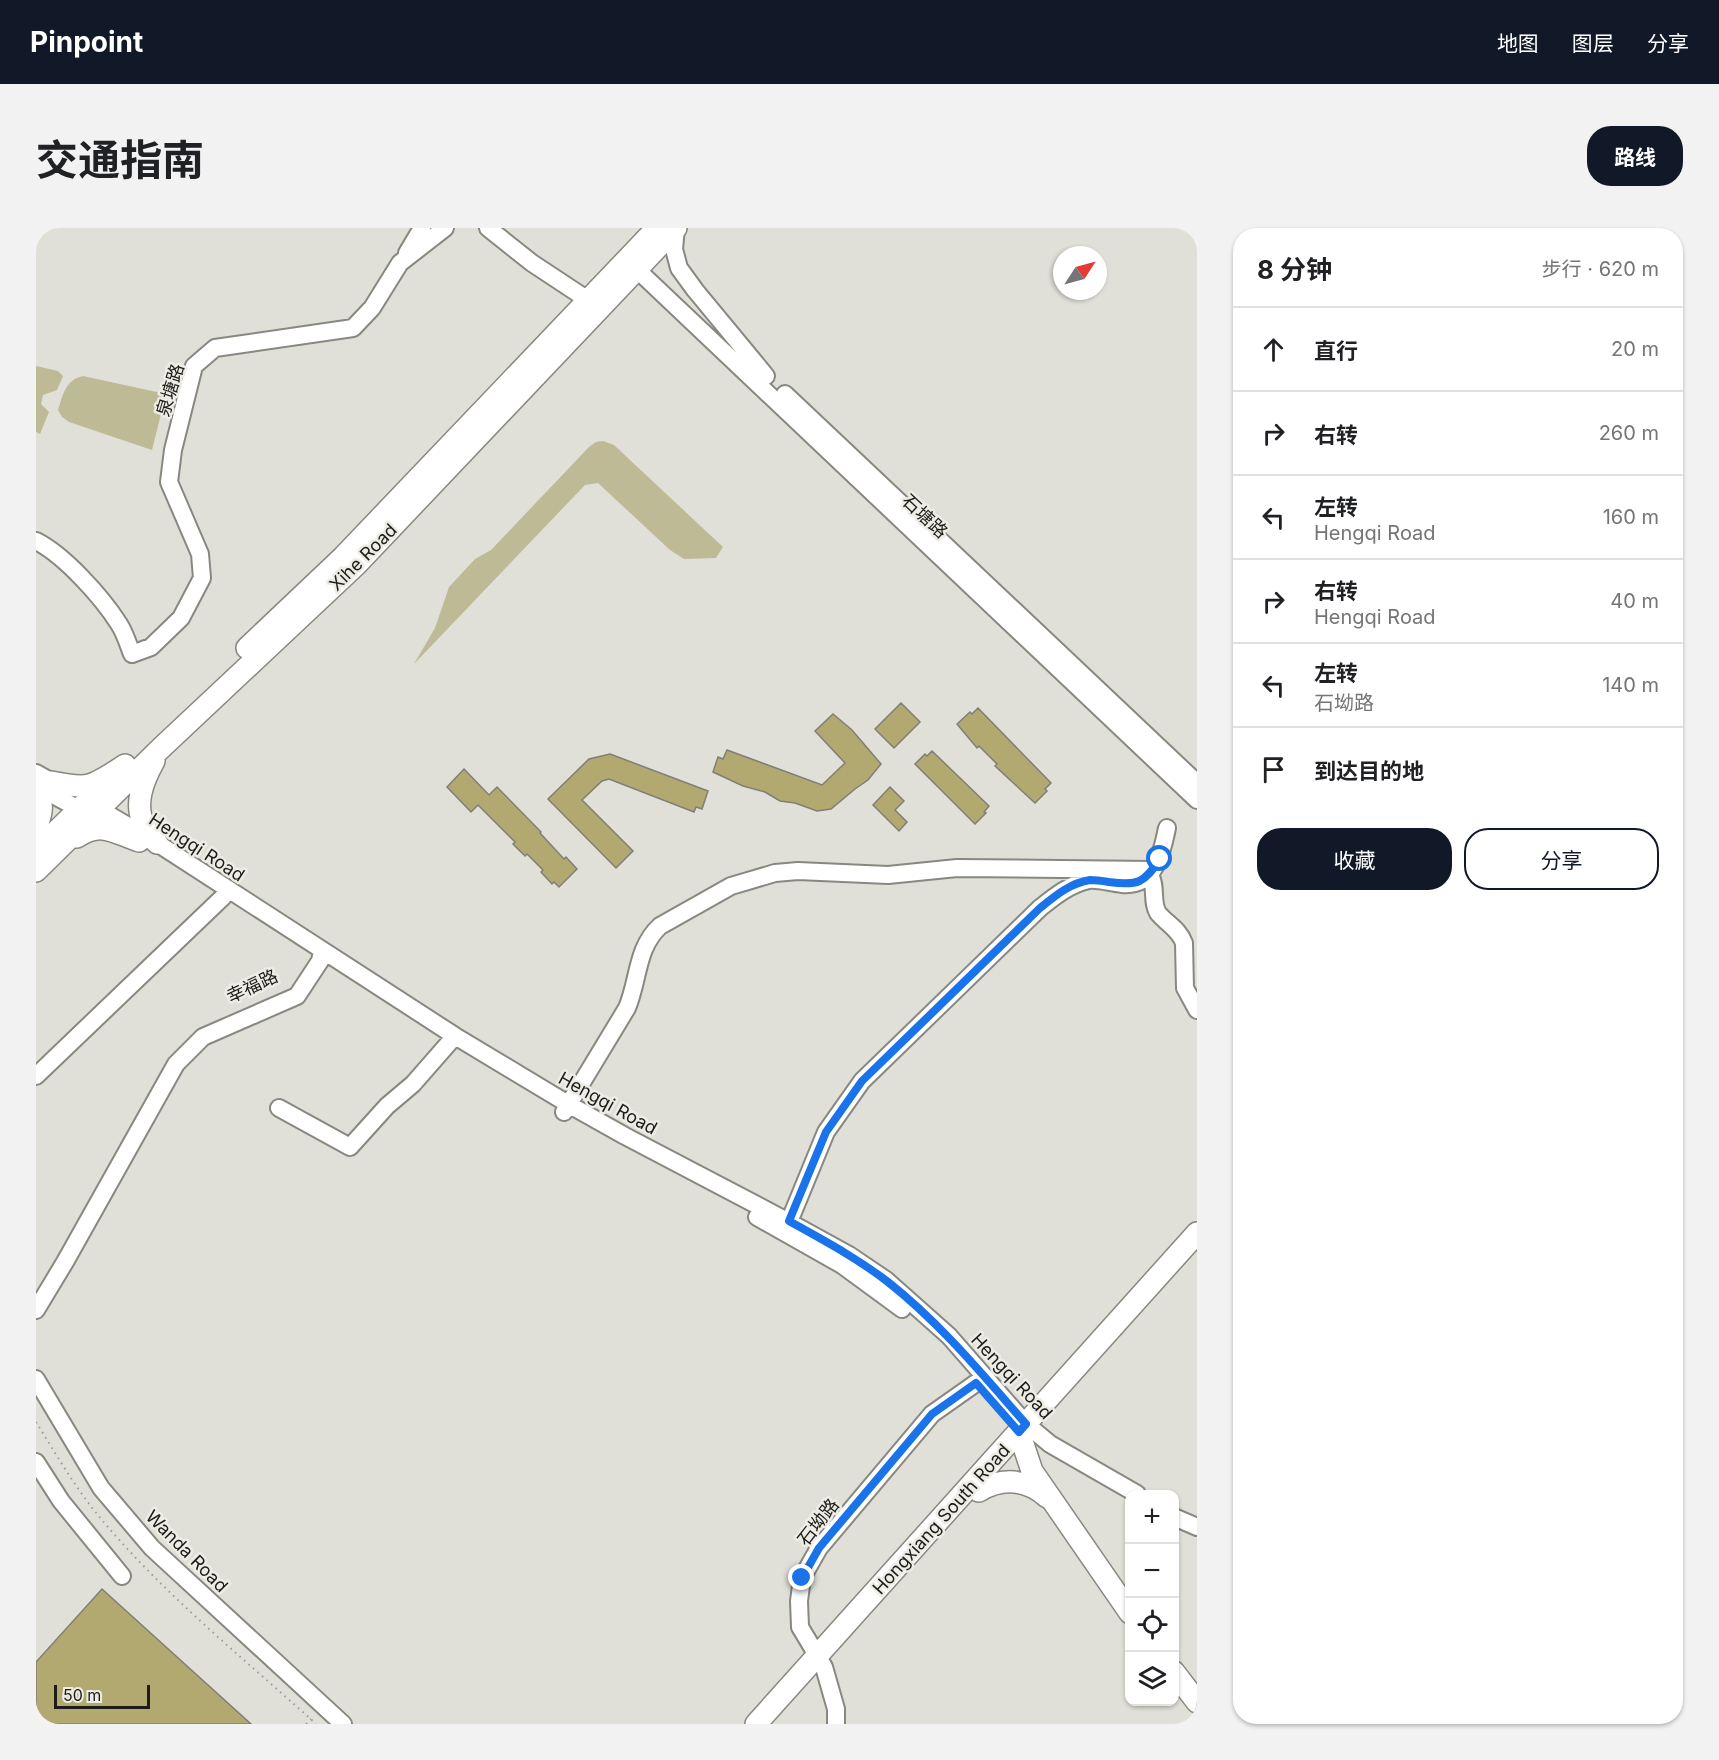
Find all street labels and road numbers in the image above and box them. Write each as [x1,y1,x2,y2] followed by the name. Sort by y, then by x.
[152,361,188,419] street label: 泉塘路
[898,490,952,542] street label: 石塘路
[325,519,401,595] street label: Xihe Road
[145,808,249,886] street label: Hengqi Road
[223,965,281,1007] street label: 幸福路
[555,1067,661,1139] street label: Hengqi Road
[967,1329,1057,1423] street label: Hengqi Road
[868,1440,1014,1598] street label: Hongxiang South Road
[793,1494,843,1550] street label: 石坳路
[142,1506,232,1596] street label: Wanda Road

